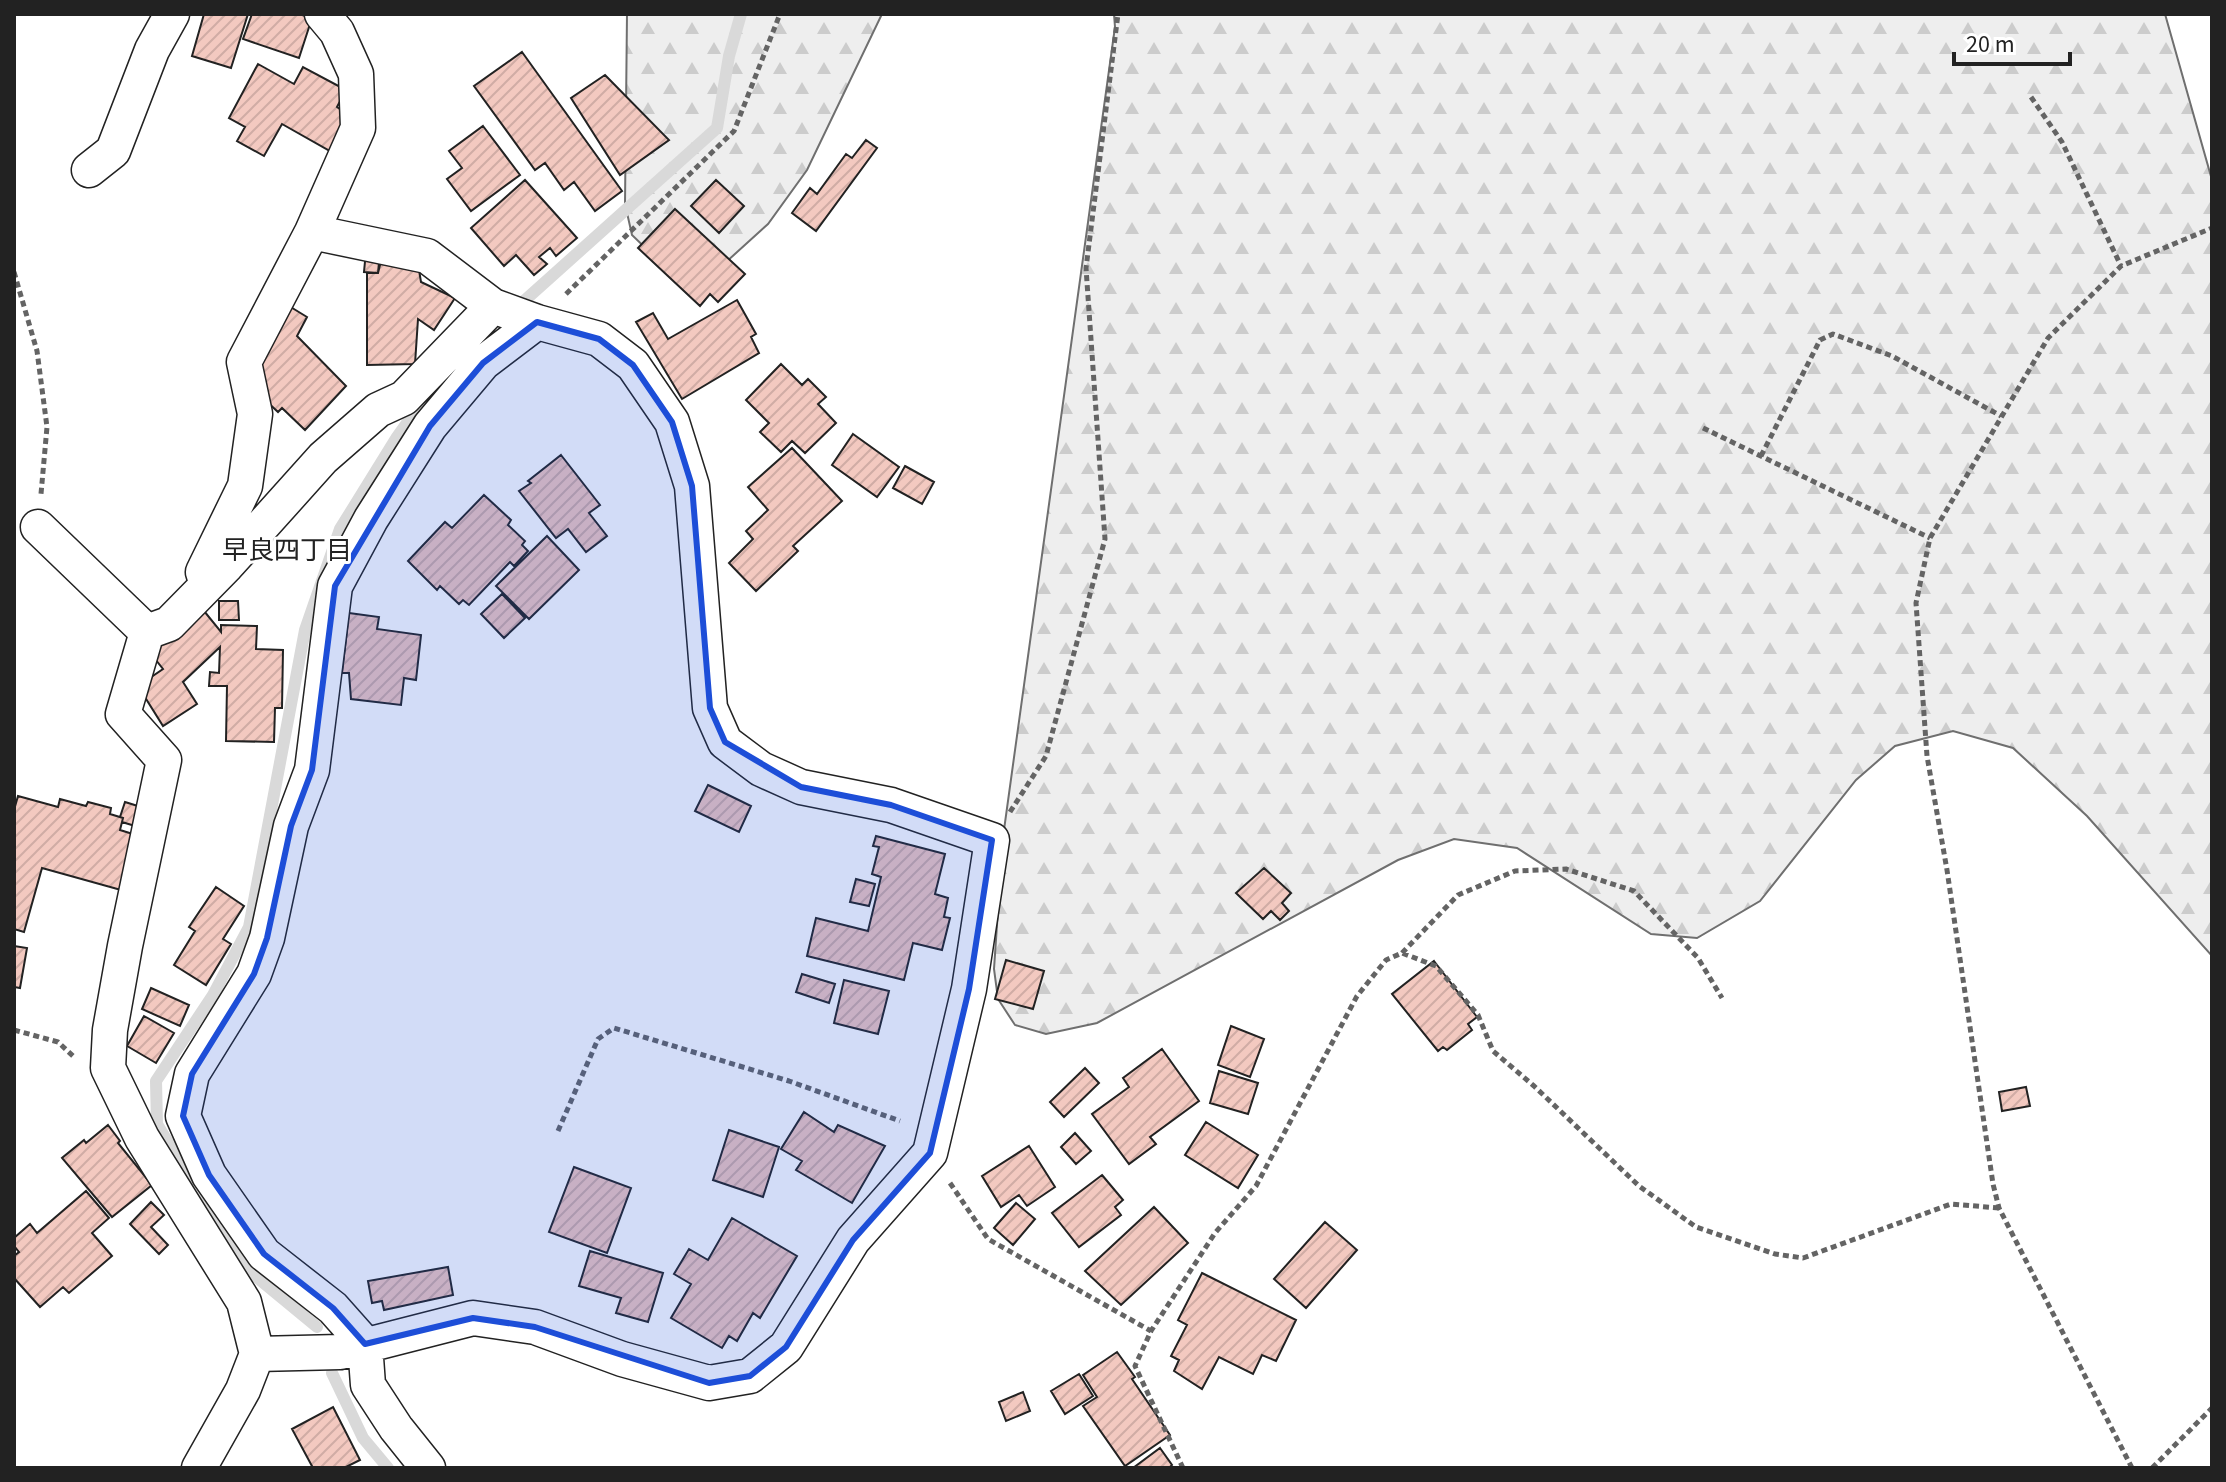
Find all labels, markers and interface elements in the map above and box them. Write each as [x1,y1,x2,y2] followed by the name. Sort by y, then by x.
[1954,16,2070,66] scale bar
[1966,27,2015,62] text: 20 m
[222,532,352,569] district label: 早良四丁目

